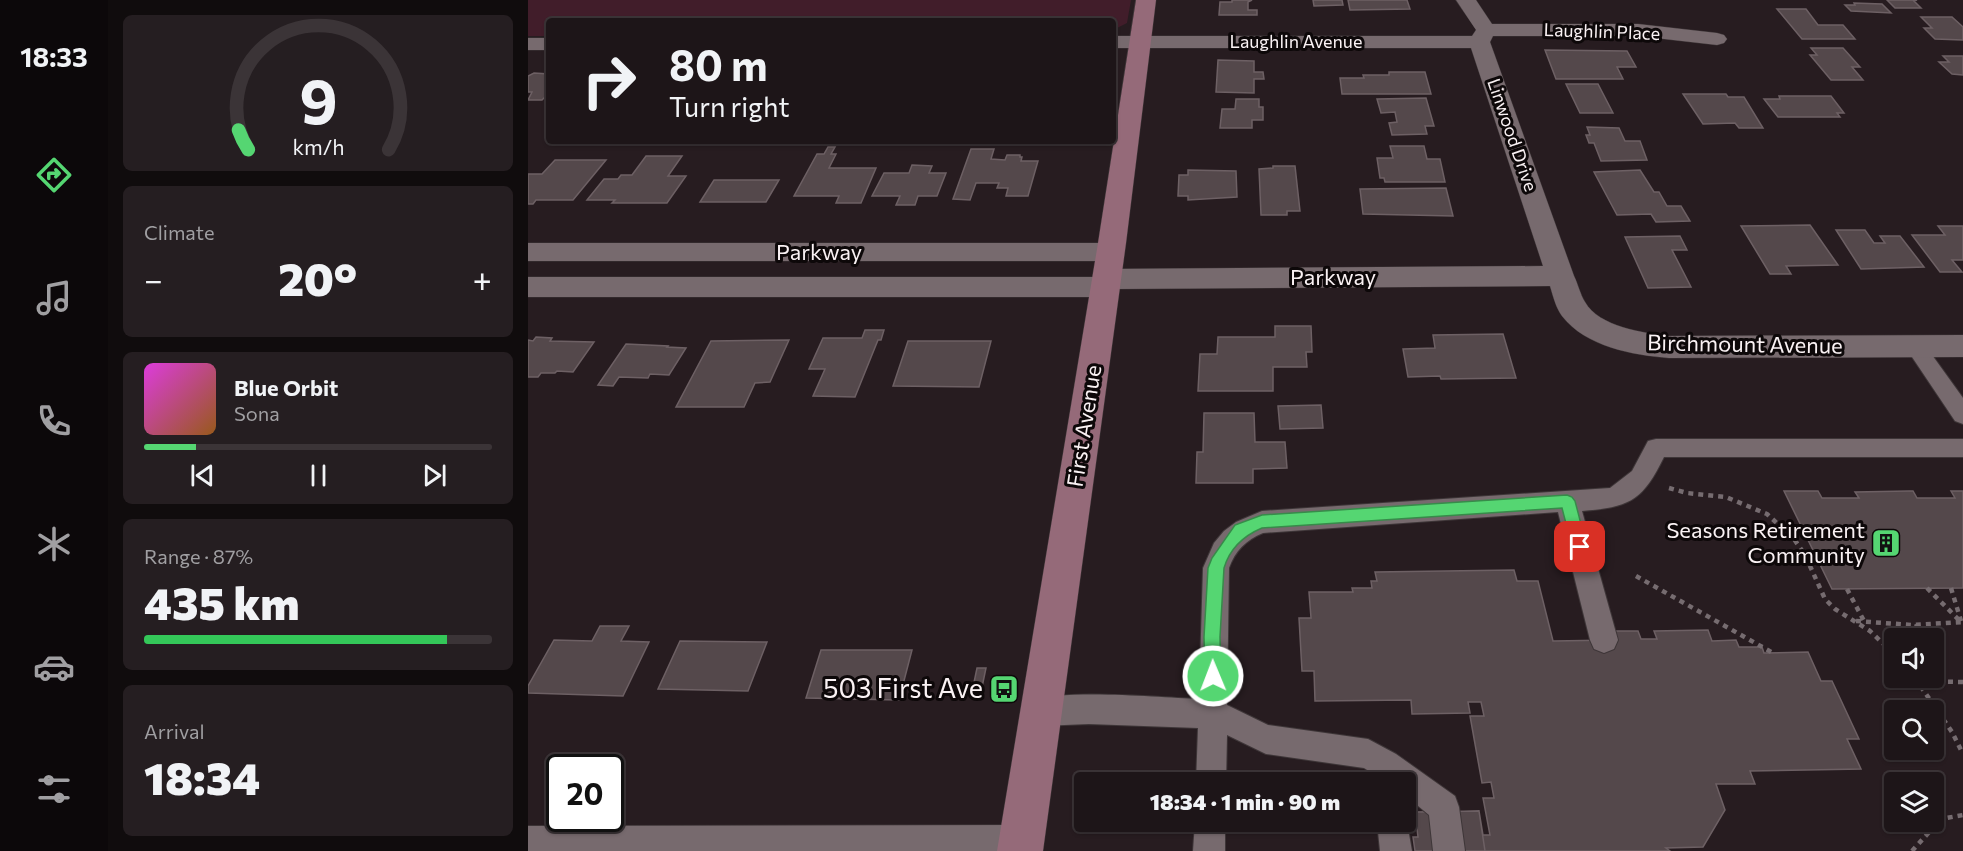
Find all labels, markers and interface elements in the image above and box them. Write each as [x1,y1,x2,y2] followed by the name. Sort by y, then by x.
[1543,18,1661,44] street label: Laughlin Place
[1230,30,1362,52] street label: Laughlin Avenue
[669,38,768,90] text: 80 m
[20,40,88,73] text: 18:33
[570,42,648,120] icon: right
[299,61,337,137] text: 9
[1483,75,1543,194] street label: Linwood Drive
[669,90,789,123] text: Turn right
[292,133,344,159] text: km/h
[33,154,75,196] icon: directions
[144,220,214,244] text: Climate
[776,238,862,265] street label: Parkway
[278,250,357,305] text: 20°
[144,258,163,299] text: −
[473,258,492,299] text: +
[1290,263,1376,290] street label: Parkway
[33,277,75,319] icon: music
[1647,328,1843,359] street label: Birchmount Avenue
[1061,363,1106,489] street label: First Avenue
[234,374,338,401] text: Blue Orbit
[33,400,75,442] icon: phone
[234,401,280,425] text: Sona
[186,459,219,492] icon: previous
[302,459,335,492] icon: pause
[418,459,451,492] icon: next
[1666,516,1865,568] place label: Seasons Retirement Community
[1554,521,1605,572] pin
[33,523,75,565] icon: climate
[1870,527,1902,559] building icon: Seasons Retirement Community
[1563,530,1596,563] icon: arrive
[144,544,253,568] text: Range · 87%
[144,574,299,629] text: 435 km
[1884,628,1944,832] map controls
[1884,628,1944,688] button: sound
[1181,644,1245,708] position arrow
[33,646,75,688] icon: car
[823,671,983,704] place label: 503 First Ave
[988,673,1020,705] bus stop icon: 503 First Ave
[1884,700,1944,760] button: search
[144,719,205,743] text: Arrival
[144,749,260,804] text: 18:34
[546,754,624,832] speed limit sign: 20
[33,768,75,810] icon: filters
[1884,772,1944,832] button: layers
[1150,788,1340,815] text: 18:34 · 1 min · 90 m

